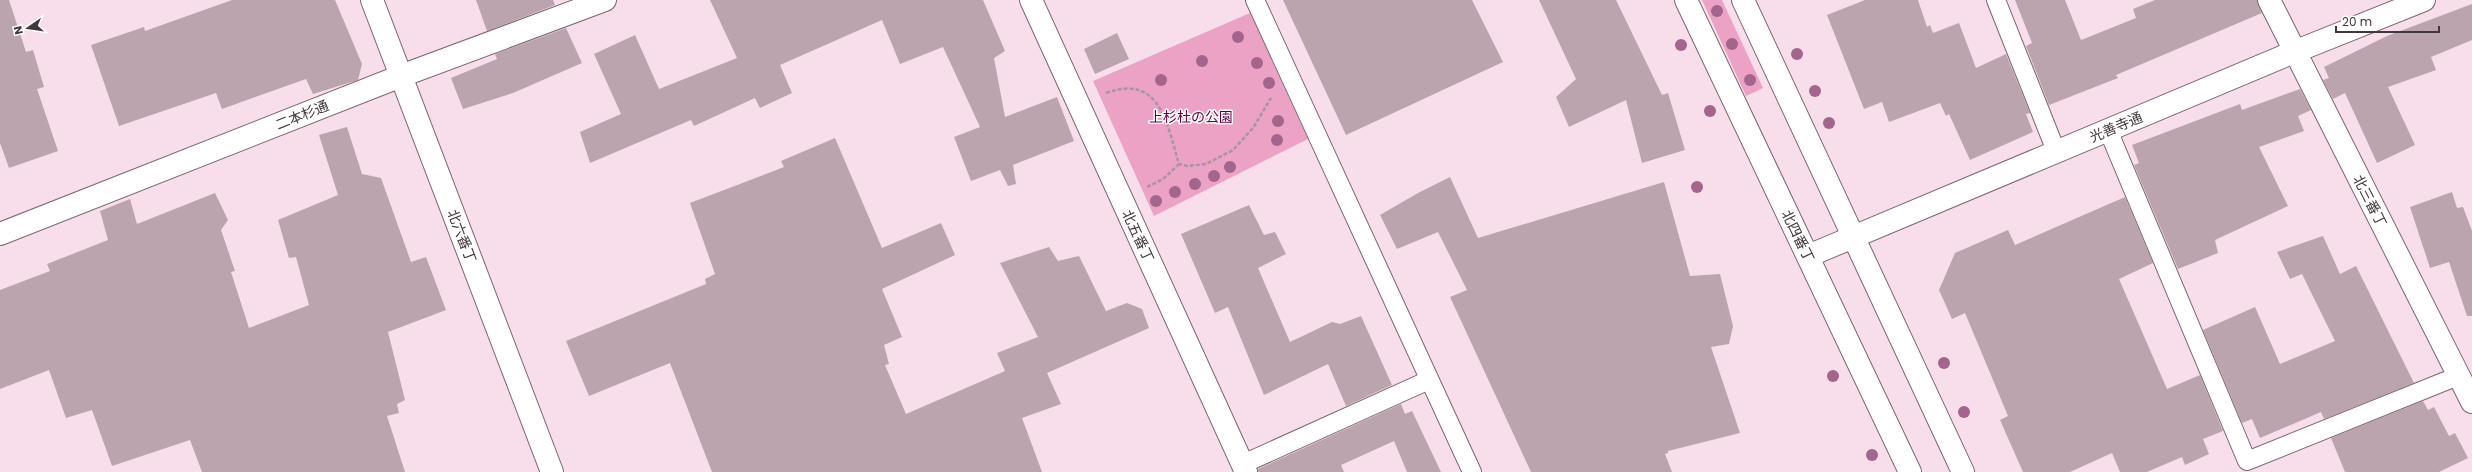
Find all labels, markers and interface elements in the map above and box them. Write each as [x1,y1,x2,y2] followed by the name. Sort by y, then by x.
[8,8,48,48] north arrow
[2336,8,2439,34] scale bar
[2342,13,2372,30] text: 20 m
[10,24,27,36] text: N
[272,95,332,135] street label: 二本杉通
[1149,107,1233,127] park label: 上杉杜の公園
[2086,107,2146,147] street label: 光善寺通
[2348,172,2392,230] street label: 北三番丁
[443,206,481,266] street label: 北六番丁
[1117,206,1159,266] street label: 北五番丁
[1777,206,1819,266] street label: 北四番丁

